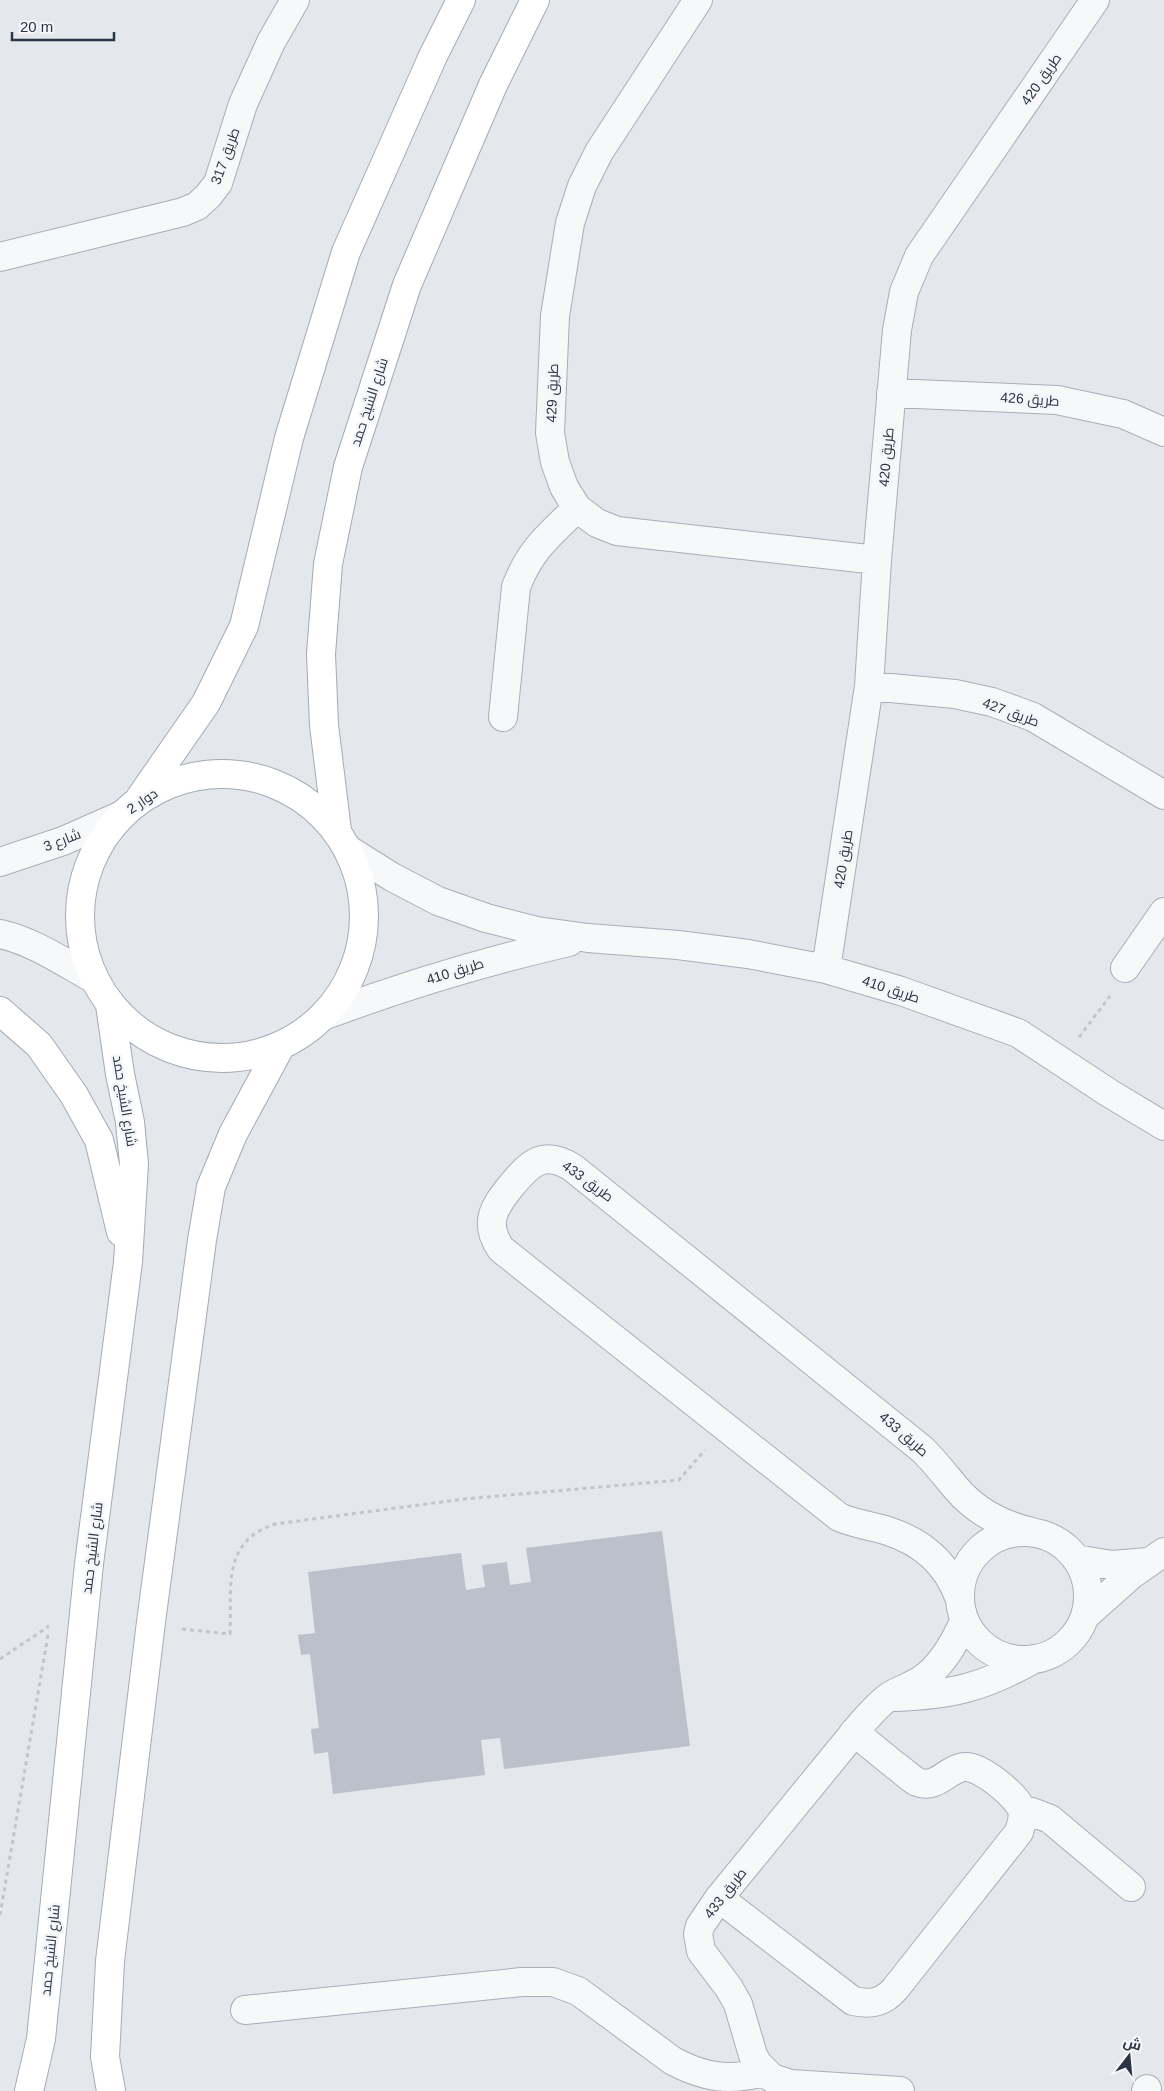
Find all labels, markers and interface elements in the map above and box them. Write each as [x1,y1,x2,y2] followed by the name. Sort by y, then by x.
[12,10,115,42] scale bar
[20,18,53,35] text: 20 m
[1017,50,1065,108] street label: طريق 420
[207,125,244,187] street label: طريق 317
[347,356,392,449] street label: شارع الشيخ حمد
[543,363,562,423] street label: طريق 429
[1000,389,1060,410] street label: طريق 426
[875,427,898,487] street label: طريق 420
[980,694,1042,731] street label: طريق 427
[124,785,160,817] street label: دوار 2
[41,826,83,855] street label: شارع 3
[830,828,857,890] street label: طريق 420
[424,955,486,988] street label: طريق 410
[860,972,922,1007] street label: طريق 410
[109,1054,140,1148] street label: شارع الشيخ حمد
[559,1157,617,1206] street label: طريق 433
[876,1409,932,1460] street label: طريق 433
[78,1501,107,1595] street label: شارع الشيخ حمد
[700,1865,750,1922] street label: طريق 433
[37,1903,64,1997] street label: شارع الشيخ حمد
[1104,2031,1154,2081] north arrow
[1121,2033,1143,2055] text: ش

